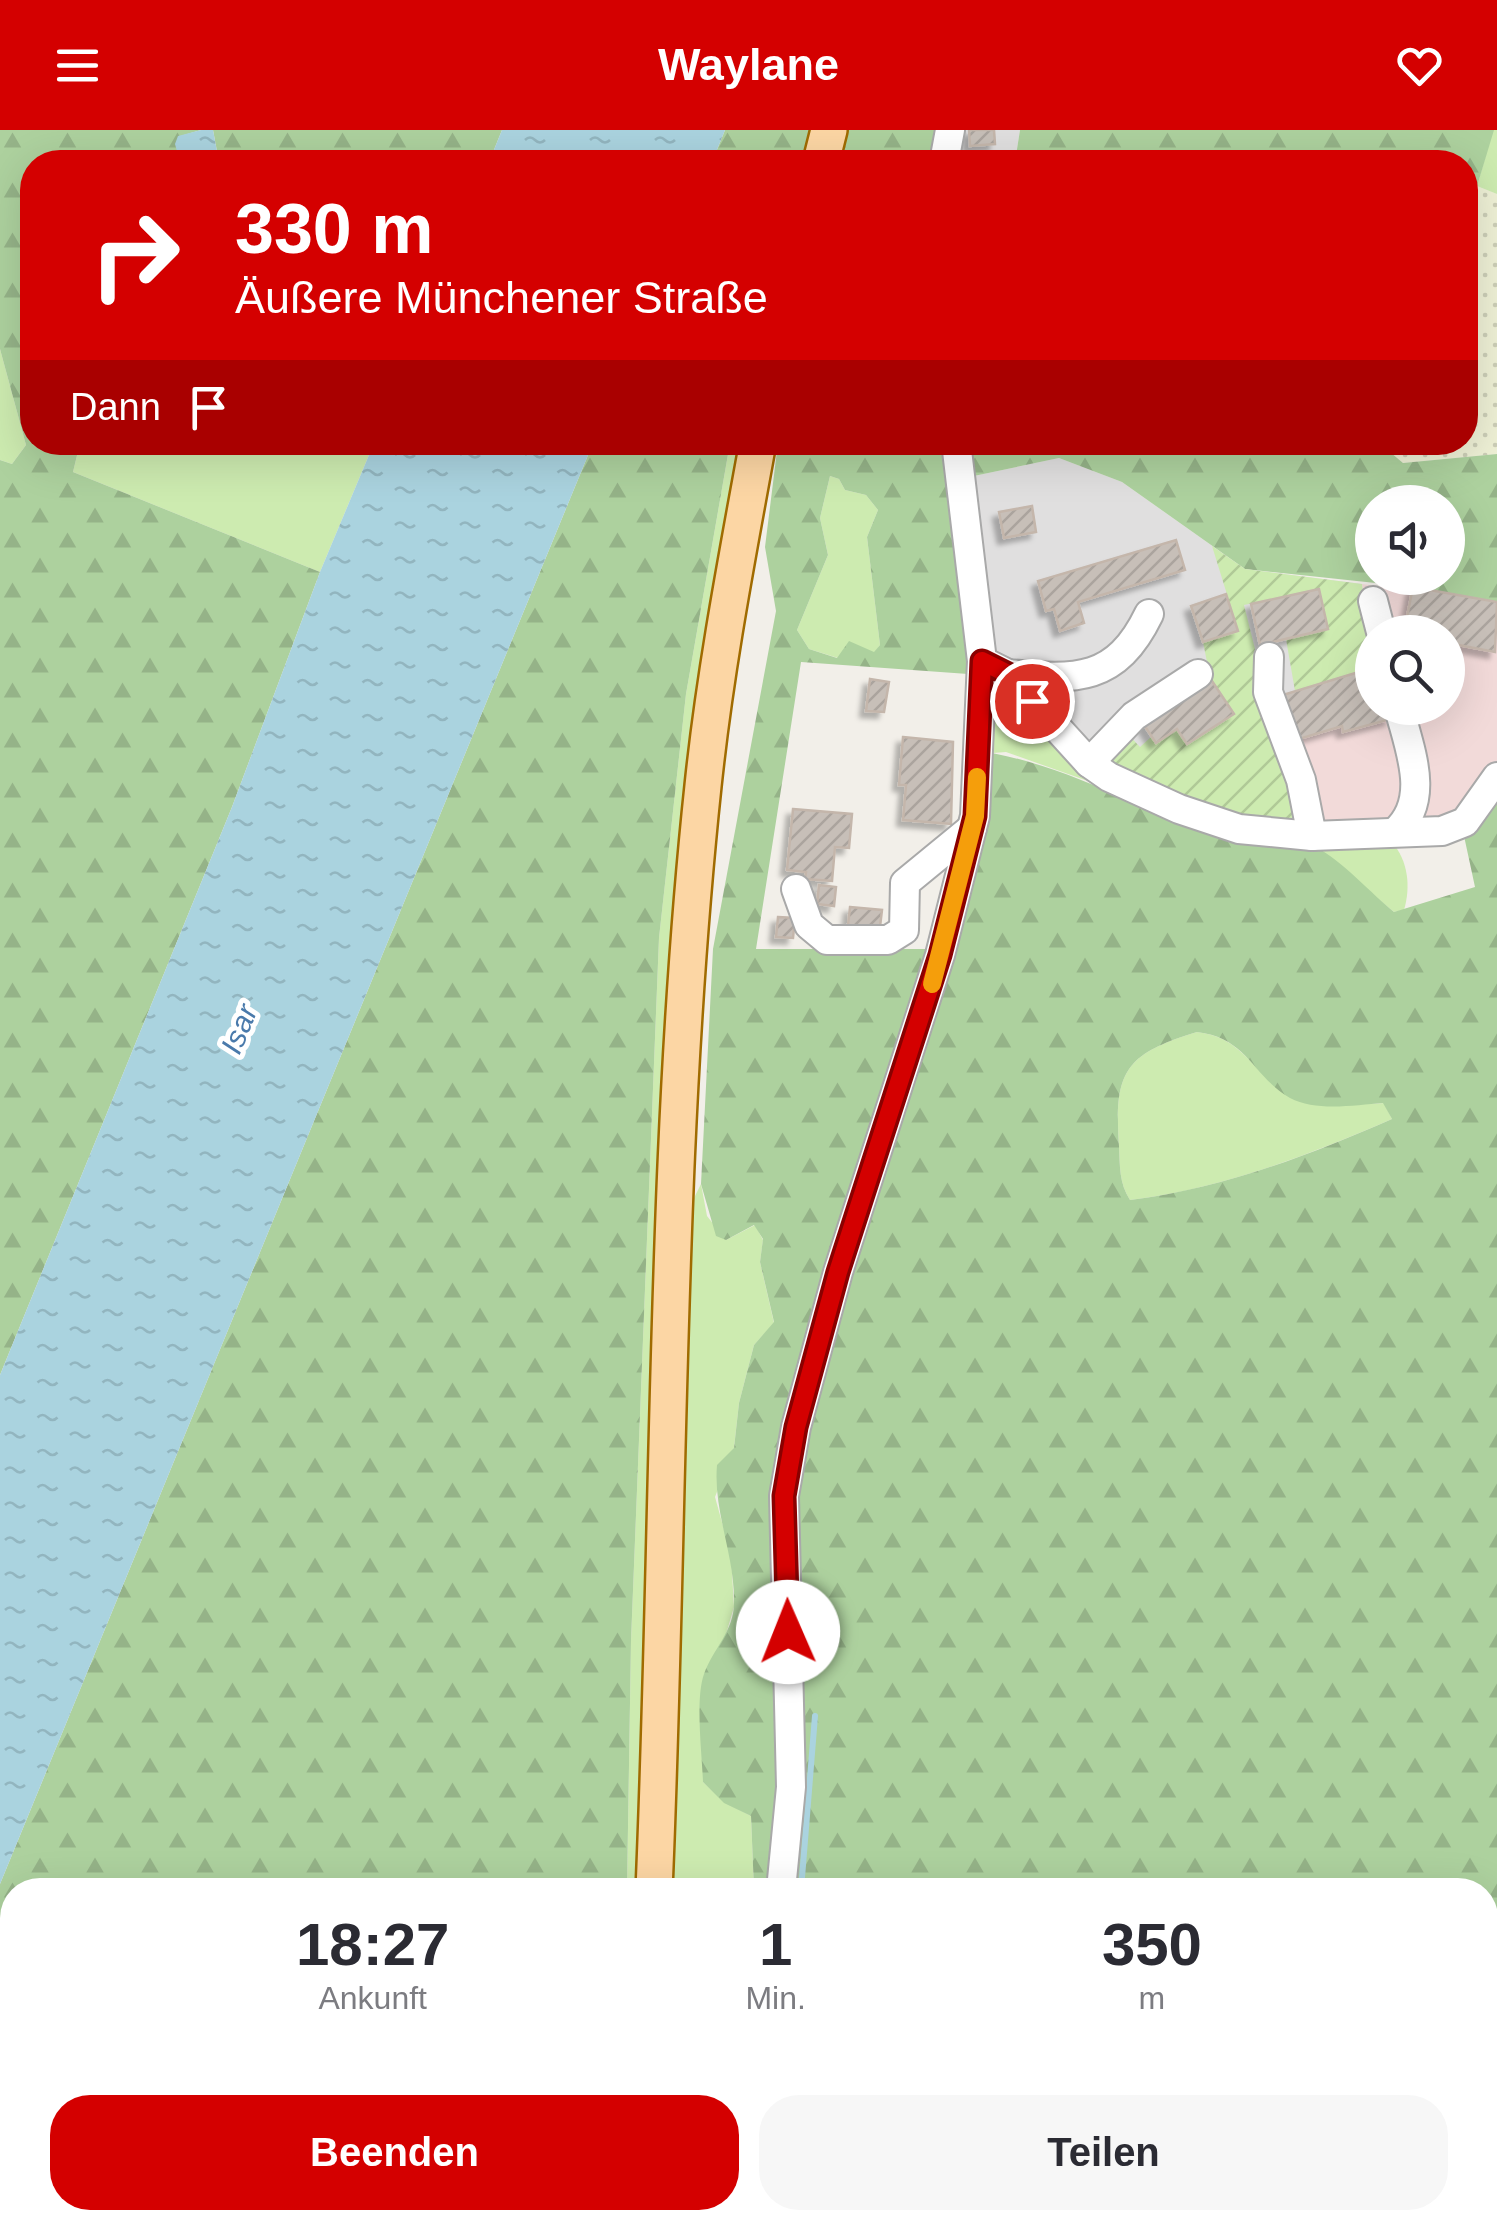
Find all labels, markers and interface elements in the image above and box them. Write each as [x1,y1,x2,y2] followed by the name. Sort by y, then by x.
[50,38,105,93] icon: menu
[1392,38,1447,93] icon: heart
[658,39,839,90] text: Waylane
[70,190,200,320] icon: right
[235,190,433,268] text: 330 m
[235,272,768,323] text: Äußere Münchener Straße
[181,380,236,435] icon: arrive
[70,386,161,428] text: Dann
[1355,485,1465,725] map controls
[1355,485,1465,595] button: sound
[1355,615,1465,725] button: search
[990,659,1075,744] pin
[1005,674,1060,729] icon: arrive
[214,999,264,1058] water label: Isar
[736,1580,840,1684] position arrow
[296,1911,449,1978] text: 18:27
[759,1911,792,1978] text: 1
[1102,1911,1202,1978] text: 350
[318,1980,427,2016] text: Ankunft
[745,1980,806,2016] text: Min.
[1139,1980,1165,2016] text: m
[50,2095,739,2210] button: Beenden
[759,2095,1448,2210] button: Teilen

